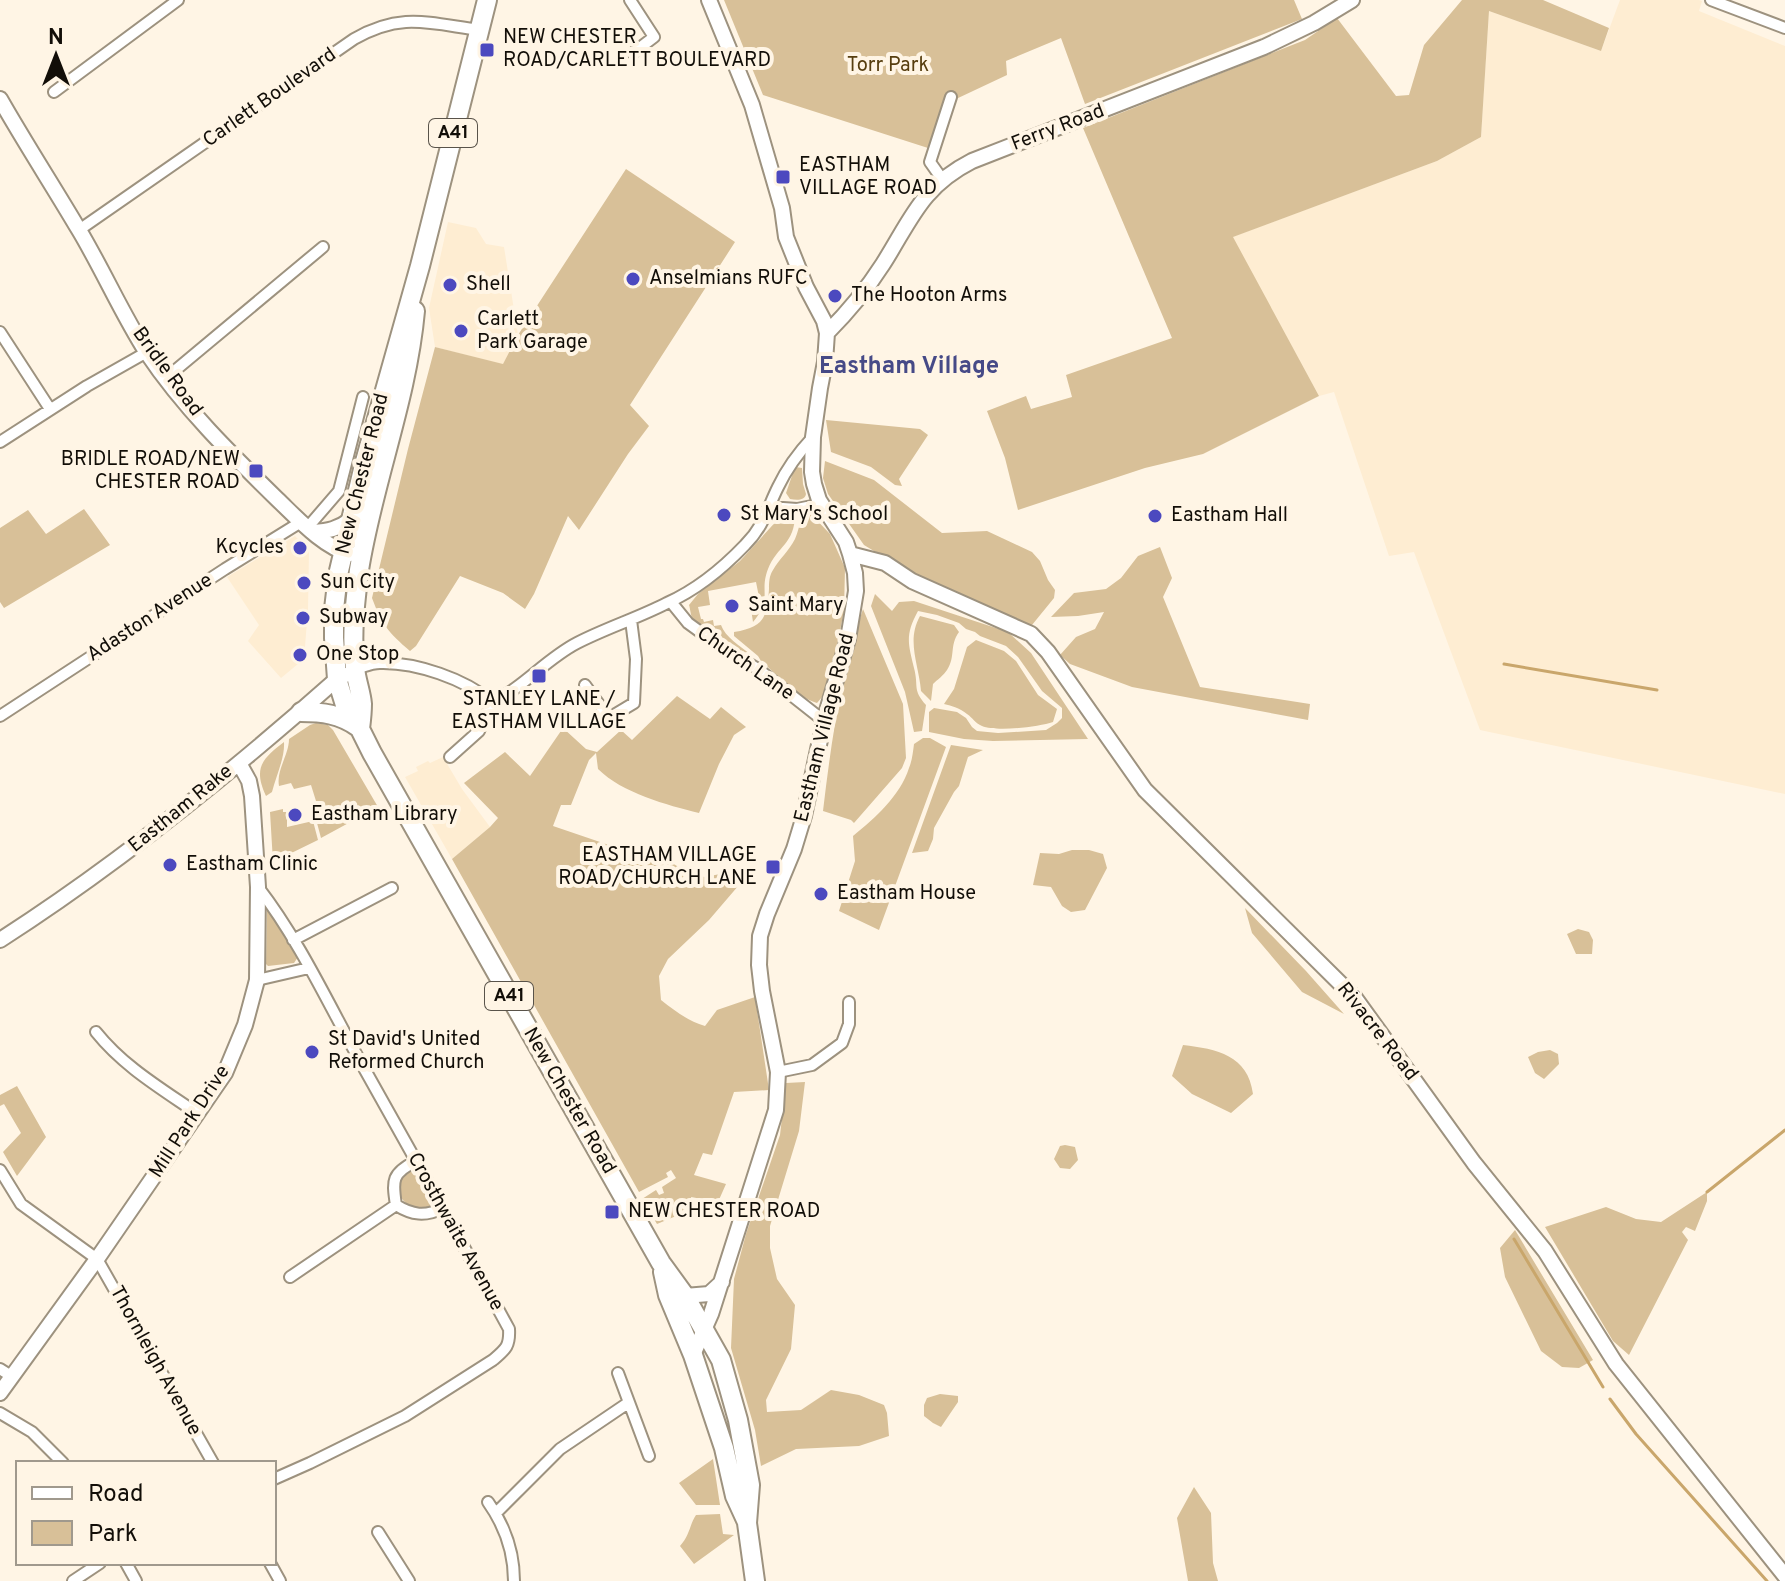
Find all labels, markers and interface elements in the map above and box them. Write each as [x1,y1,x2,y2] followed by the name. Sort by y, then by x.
[16,16,96,96] north arrow
[48,25,64,52] text: N
[503,25,771,74] place label: NEW CHESTER ROAD/CARLETT BOULEVARD
[478,41,496,59] marker: NEW CHESTER ROAD/CARLETT BOULEVARD
[198,42,342,154] street label: Carlett Boulevard
[847,53,929,79] park label: Torr Park
[1008,98,1108,158] street label: Ferry Road
[429,119,477,147] road number: A41
[799,153,937,202] place label: EASTHAM VILLAGE ROAD
[774,168,792,186] marker: EASTHAM VILLAGE ROAD
[649,266,808,292] place label: Anselmians RUFC
[624,270,642,288] marker: Anselmians RUFC
[466,272,511,298] place label: Shell
[441,276,459,294] marker: Shell
[851,283,1007,309] place label: The Hooton Arms
[826,287,844,305] marker: The Hooton Arms
[477,307,588,356] place label: Carlett Park Garage
[126,322,208,422] street label: Bridle Road
[452,322,470,340] marker: Carlett Park Garage
[819,352,999,382] district label: Eastham Village
[330,391,396,557] street label: New Chester Road
[61,447,240,496] place label: BRIDLE ROAD/NEW CHESTER ROAD
[247,462,265,480] marker: BRIDLE ROAD/NEW CHESTER ROAD
[740,502,888,528] place label: St Mary's School
[1171,503,1288,529] place label: Eastham Hall
[715,506,733,524] marker: St Mary's School
[1146,507,1164,525] marker: Eastham Hall
[215,535,284,561] place label: Kcycles
[291,539,309,557] marker: Kcycles
[82,568,218,668] street label: Adaston Avenue
[320,570,395,596] place label: Sun City
[295,574,313,592] marker: Sun City
[748,593,844,619] place label: Saint Mary
[723,597,741,615] marker: Saint Mary
[319,605,388,631] place label: Subway
[294,609,312,627] marker: Subway
[691,621,799,707] street label: Church Lane
[789,631,861,825] street label: Eastham Village Road
[316,642,399,668] place label: One Stop
[291,646,309,664] marker: One Stop
[530,667,548,685] marker: STANLEY LANE / EASTHAM VILLAGE
[452,687,626,736] place label: STANLEY LANE / EASTHAM VILLAGE
[124,759,238,859] street label: Eastham Rake
[311,802,458,828] place label: Eastham Library
[286,806,304,824] marker: Eastham Library
[558,843,757,892] place label: EASTHAM VILLAGE ROAD/CHURCH LANE
[186,852,318,878] place label: Eastham Clinic
[161,856,179,874] marker: Eastham Clinic
[764,858,782,876] marker: EASTHAM VILLAGE ROAD/CHURCH LANE
[837,881,976,907] place label: Eastham House
[812,885,830,903] marker: Eastham House
[1330,977,1424,1087] street label: Rivacre Road
[485,982,533,1010] road number: A41
[516,1023,622,1179] street label: New Chester Road
[328,1027,485,1076] place label: St David's United Reformed Church
[303,1043,321,1061] marker: St David's United Reformed Church
[144,1061,236,1183] street label: Mill Park Drive
[401,1148,509,1316] street label: Crosthwaite Avenue
[628,1199,820,1225] place label: NEW CHESTER ROAD
[603,1203,621,1221] marker: NEW CHESTER ROAD
[103,1281,207,1441] street label: Thornleigh Avenue
[16,1461,276,1565] legend
[88,1480,144,1510] text: Road
[88,1520,138,1550] text: Park

